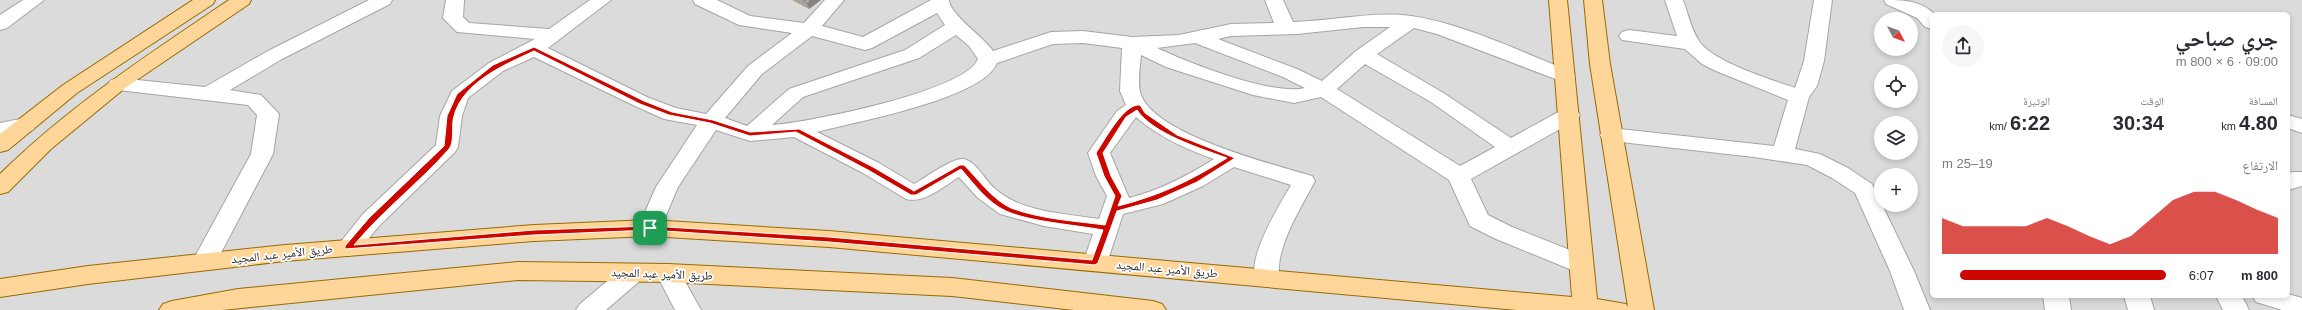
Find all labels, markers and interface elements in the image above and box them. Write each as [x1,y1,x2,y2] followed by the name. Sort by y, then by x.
[1874,12,1918,56] north arrow
[1874,12,1918,212] map controls
[1942,25,1984,67] button: share
[2175,26,2278,51] text: جري صباحي
[2176,54,2278,69] text: 09:00 · 6 × 800 m
[1874,64,1918,108] button: locate
[2023,95,2050,107] text: الوتيرة
[2140,95,2164,107] text: الوقت
[2249,95,2278,107] text: المسافة
[2010,112,2050,134] text: 6:22
[2113,112,2164,134] text: 30:34
[2239,112,2278,134] text: 4.80
[1874,116,1918,160] button: layers
[1989,120,2010,132] text: /km
[2221,120,2239,132] text: km
[1942,156,1993,171] text: 19–25 m
[2243,158,2278,173] text: الارتفاع
[1874,168,1918,212] button: +
[633,211,667,245] pin
[639,217,661,239] icon: arrive
[231,242,334,267] street label: طريق الأمير عبد المجيد
[1116,258,1218,281] street label: طريق الأمير عبد المجيد
[611,265,713,283] street label: طريق الأمير عبد المجيد
[2189,268,2214,283] text: 6:07
[2241,268,2278,283] text: 800 m

